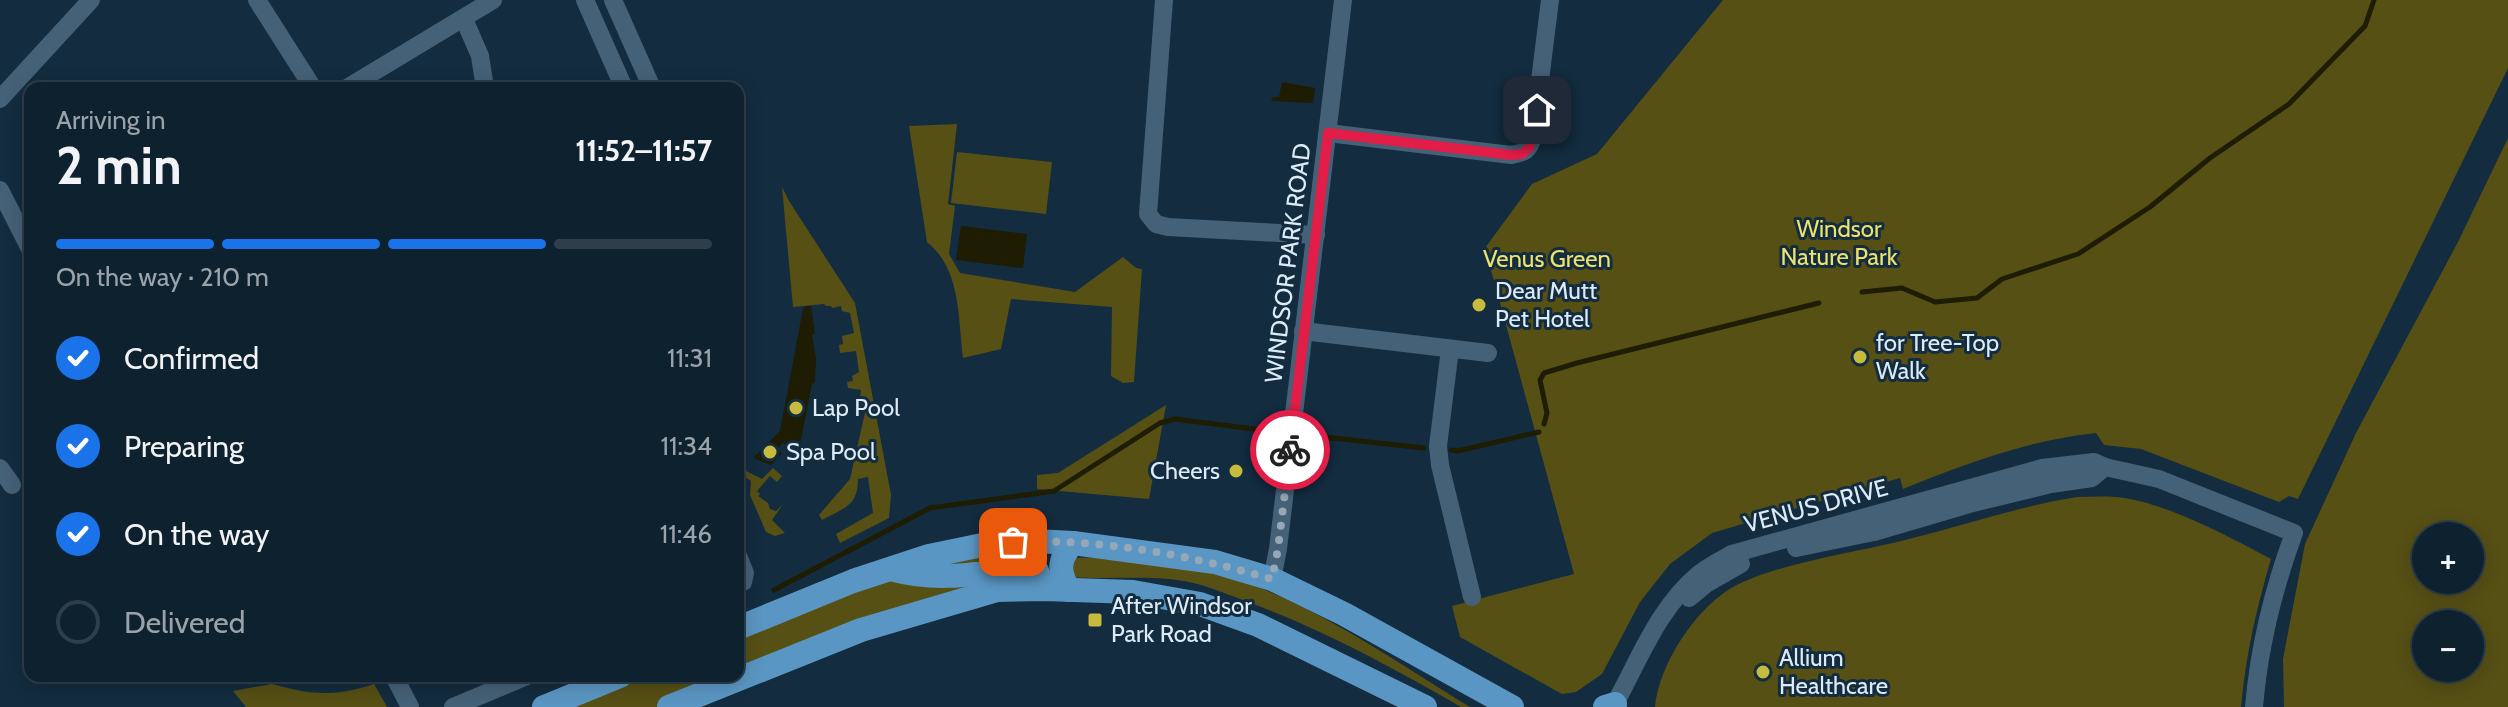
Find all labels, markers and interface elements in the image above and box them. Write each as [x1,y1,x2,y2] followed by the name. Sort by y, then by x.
[1503,76,1571,144] pin
[1515,88,1559,132] icon: home
[56,104,166,136] text: Arriving in
[575,132,712,169] text: 11:52–11:57
[56,134,182,197] text: 2 min
[1258,141,1317,385] street label: WINDSOR PARK ROAD
[1781,214,1898,271] park label: Windsor Nature Park
[1483,244,1611,273] park label: Venus Green
[56,261,269,293] text: On the way · 210 m
[1495,276,1597,333] place label: Dear Mutt Pet Hotel
[1470,296,1488,314] marker: Dear Mutt Pet Hotel
[1876,328,1999,385] place label: for Tree-Top Walk
[56,336,100,380] icon: check
[124,340,259,377] text: Confirmed
[667,342,712,374] text: 11:31
[1851,348,1869,366] marker: for Tree-Top Walk
[812,393,900,422] place label: Lap Pool
[787,399,805,417] marker: Lap Pool
[1250,410,1330,490] courier
[56,424,100,468] icon: check
[124,428,244,465] text: Preparing
[1268,428,1312,472] icon: bike
[661,430,712,462] text: 11:34
[786,437,876,466] place label: Spa Pool
[761,443,779,461] marker: Spa Pool
[1150,456,1220,485] place label: Cheers
[1227,462,1245,480] marker: Cheers
[1741,472,1891,539] street label: VENUS DRIVE
[979,508,1047,576] pin
[56,512,100,556] icon: check
[124,516,269,553] text: On the way
[660,518,712,550] text: 11:46
[991,520,1035,564] icon: bag
[2412,522,2484,682] map controls
[2412,522,2484,594] button: +
[1111,591,1252,648] place label: After Windsor Park Road
[124,604,245,641] text: Delivered
[2412,610,2484,682] button: −
[1086,611,1104,629] marker: After Windsor Park Road
[1779,643,1888,700] place label: Allium Healthcare
[1754,663,1772,681] marker: Allium Healthcare

